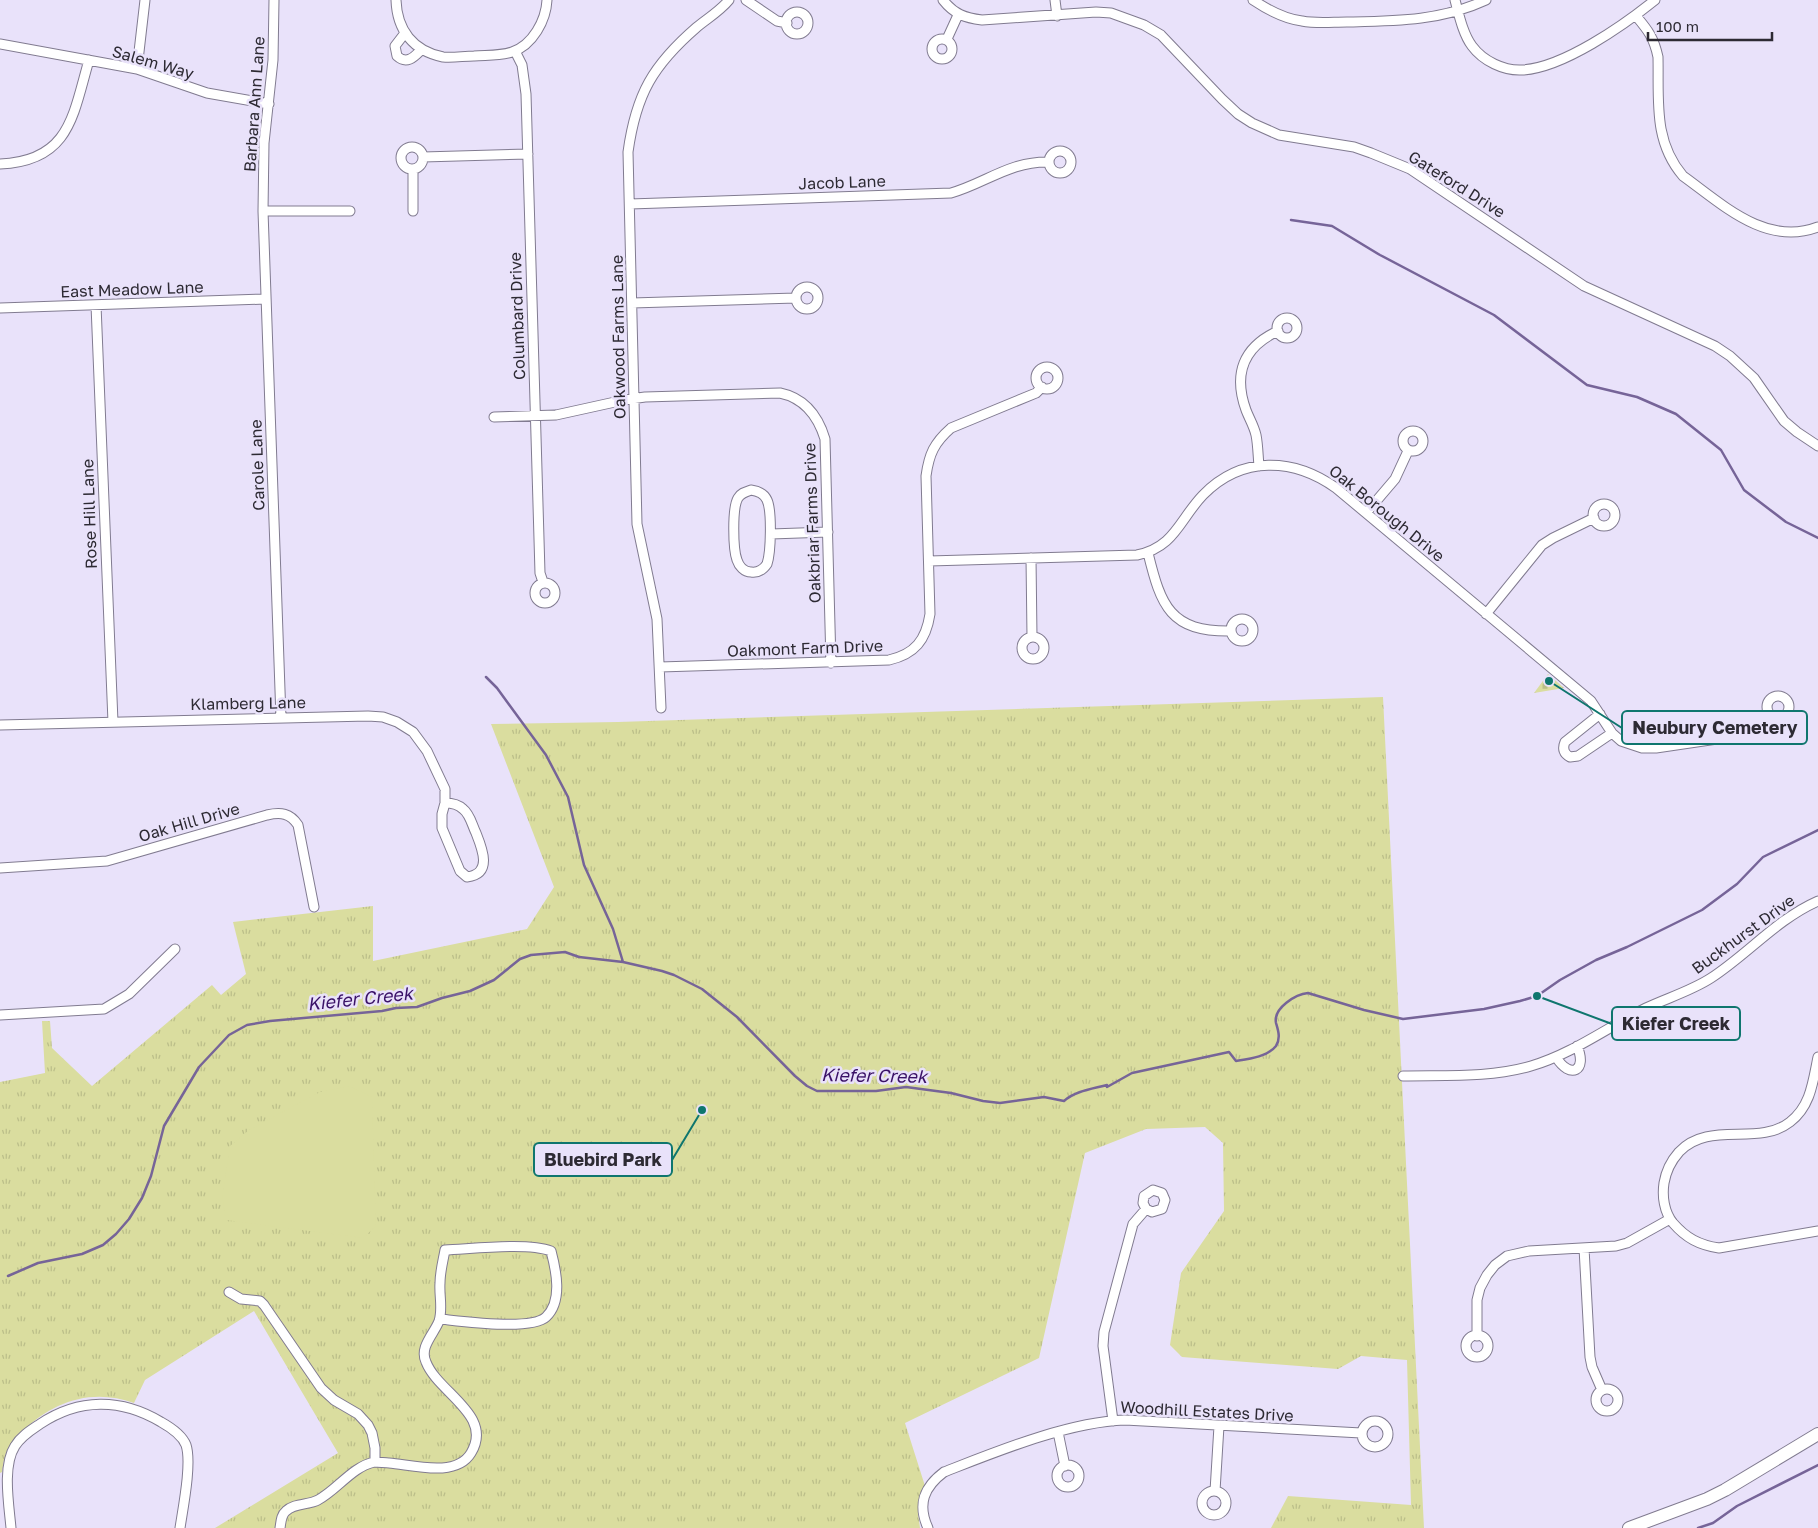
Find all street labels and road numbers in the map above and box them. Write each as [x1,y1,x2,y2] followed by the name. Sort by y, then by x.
[239,36,269,172] street label: Barbara Ann Lane
[110,41,196,83] street label: Salem Way
[1405,146,1509,222] street label: Gateford Drive
[798,170,886,194] street label: Jacob Lane
[505,252,529,380] street label: Columbard Drive
[607,255,629,419] street label: Oakwood Farms Lane
[60,277,204,301] street label: East Meadow Lane
[245,419,269,511] street label: Carole Lane
[799,443,825,603] street label: Oakbriar Farms Drive
[77,459,101,569] street label: Rose Hill Lane
[1325,460,1449,566] street label: Oak Borough Drive
[727,635,883,661] street label: Oakmont Farm Drive
[190,692,306,714] street label: Klamberg Lane
[136,798,242,846] street label: Oak Hill Drive
[1688,890,1798,978] street label: Buckhurst Drive
[1120,1396,1294,1426] street label: Woodhill Estates Drive

